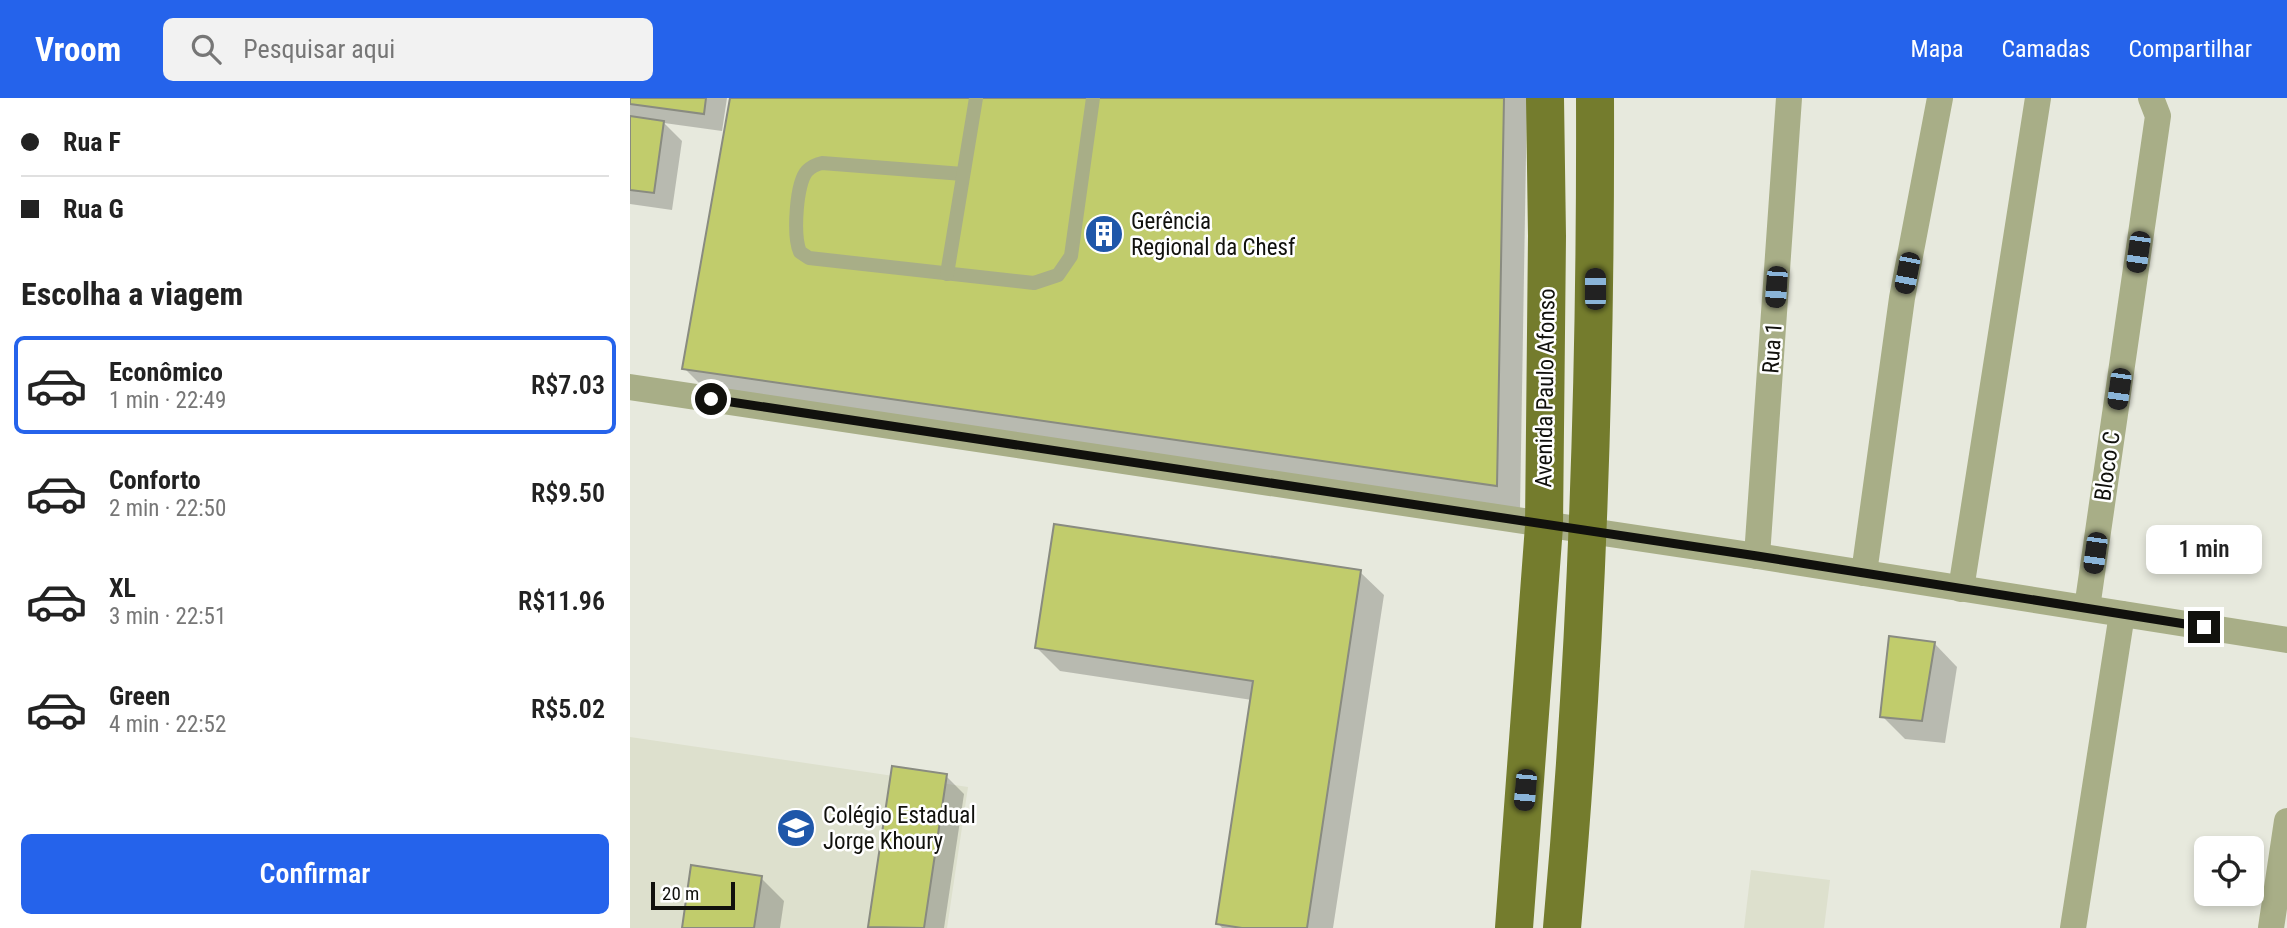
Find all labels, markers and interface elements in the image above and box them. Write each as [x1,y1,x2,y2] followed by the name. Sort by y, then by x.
[163,18,653,81] search box
[35,30,121,69] text: Vroom
[187,30,225,68] icon: search
[243,34,395,64] text: Pesquisar aqui
[1911,35,1964,63] text: Mapa
[2002,35,2091,63] text: Camadas
[2129,35,2252,63] text: Compartilhar
[63,127,121,157] text: Rua F
[63,194,124,224] text: Rua G
[1131,208,1296,261] place label: Gerência Regional da Chesf
[1083,213,1125,255] building icon: Gerência Regional da Chesf
[2125,230,2152,274] car
[1893,250,1922,296] car
[1765,265,1788,309] car
[1585,268,1606,310] car
[21,275,243,313] text: Escolha a viagem
[1530,288,1561,488] street label: Avenida Paulo Afonso
[1757,322,1788,374] street label: Rua 1
[25,354,88,417] icon: car
[109,357,223,387] text: Econômico
[2106,367,2133,411] car
[531,370,605,400] text: R$7.03
[695,383,727,415] route start
[109,387,226,414] text: 1 min · 22:49
[2089,430,2126,503] street label: Bloco C
[25,462,88,525] icon: car
[109,465,201,495] text: Conforto
[531,478,605,508] text: R$9.50
[109,495,226,522] text: 2 min · 22:50
[2146,526,2262,574] callout: 1 min
[2082,531,2109,575] car
[2179,536,2229,563] text: 1 min
[25,570,88,633] icon: car
[109,573,136,603] text: XL
[518,586,605,616] text: R$11.96
[109,603,226,630] text: 3 min · 22:51
[2188,611,2220,643] route end
[25,678,88,741] icon: car
[109,681,170,711] text: Green
[531,694,605,724] text: R$5.02
[109,711,226,738] text: 4 min · 22:52
[1513,768,1538,812] car
[823,802,976,855] place label: Colégio Estadual Jorge Khoury
[775,807,817,849] school or university icon: Colégio Estadual Jorge Khoury
[21,834,609,914] button: Confirmar
[2194,836,2264,906] map controls
[2194,836,2264,906] button: locate
[651,879,735,911] scale bar
[662,882,699,905] text: 20 m

